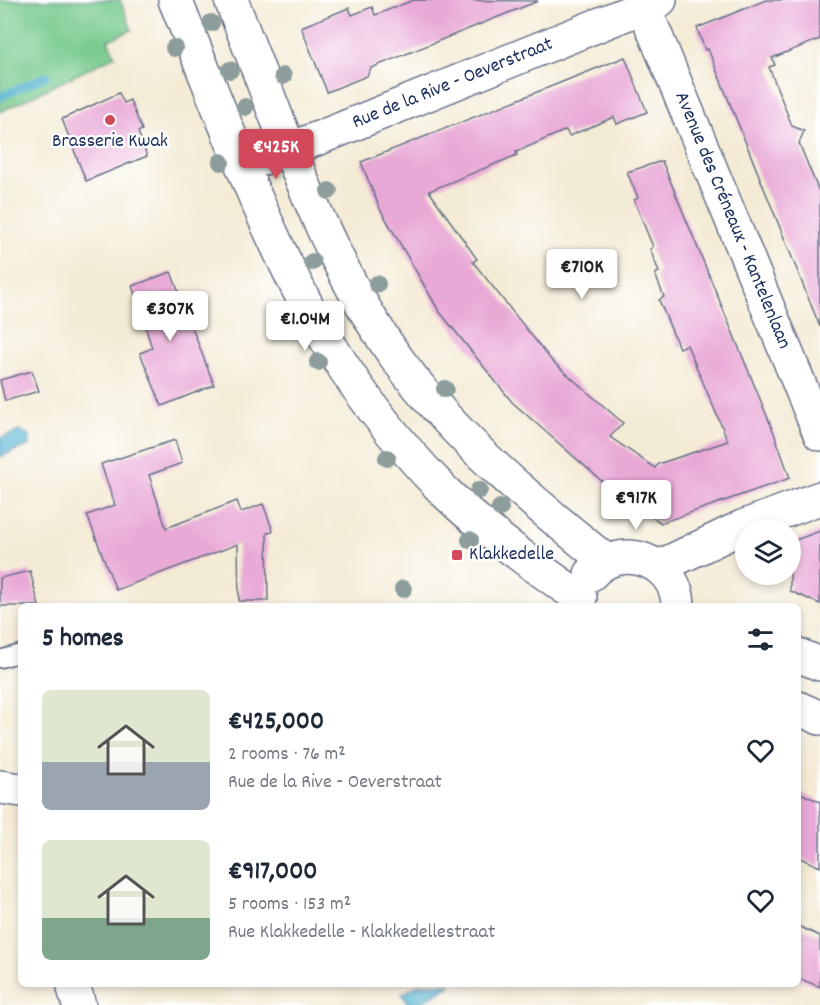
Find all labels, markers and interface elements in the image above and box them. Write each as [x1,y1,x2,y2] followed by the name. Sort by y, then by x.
[348,31,557,137] street label: Rue de la Rive - Oeverstraat
[667,88,798,353] street label: Avenue des Créneaux - Kantelenlaan
[103,113,117,127] marker: Brasserie Kwak
[52,128,168,156] place label: Brasserie Kwak
[234,129,318,180] pin: €425K
[253,134,299,162] text: €425K
[540,249,624,300] pin: €710K
[560,254,604,282] text: €710K
[128,291,212,342] pin: €307K
[146,296,194,324] text: €307K
[256,301,354,352] pin: €1.04M
[280,306,330,334] text: €1.04M
[594,480,678,531] pin: €917K
[615,485,657,513] text: €917K
[735,519,801,585] map controls
[735,519,801,585] button: layers
[469,541,554,569] place label: Klakkedelle
[450,548,464,562] marker: Klakkedelle
[42,621,124,658] text: 5 homes
[744,623,777,656] icon: filters
[228,704,324,741] text: €425,000
[90,714,162,786] icon: home
[744,734,777,767] icon: heart
[228,741,346,769] text: 2 rooms · 76 m²
[228,769,442,797] text: Rue de la Rive - Oeverstraat
[228,854,318,891] text: €917,000
[90,864,162,936] icon: home
[744,884,777,917] icon: heart
[228,891,351,919] text: 5 rooms · 153 m²
[228,919,495,947] text: Rue Klakkedelle - Klakkedellestraat

